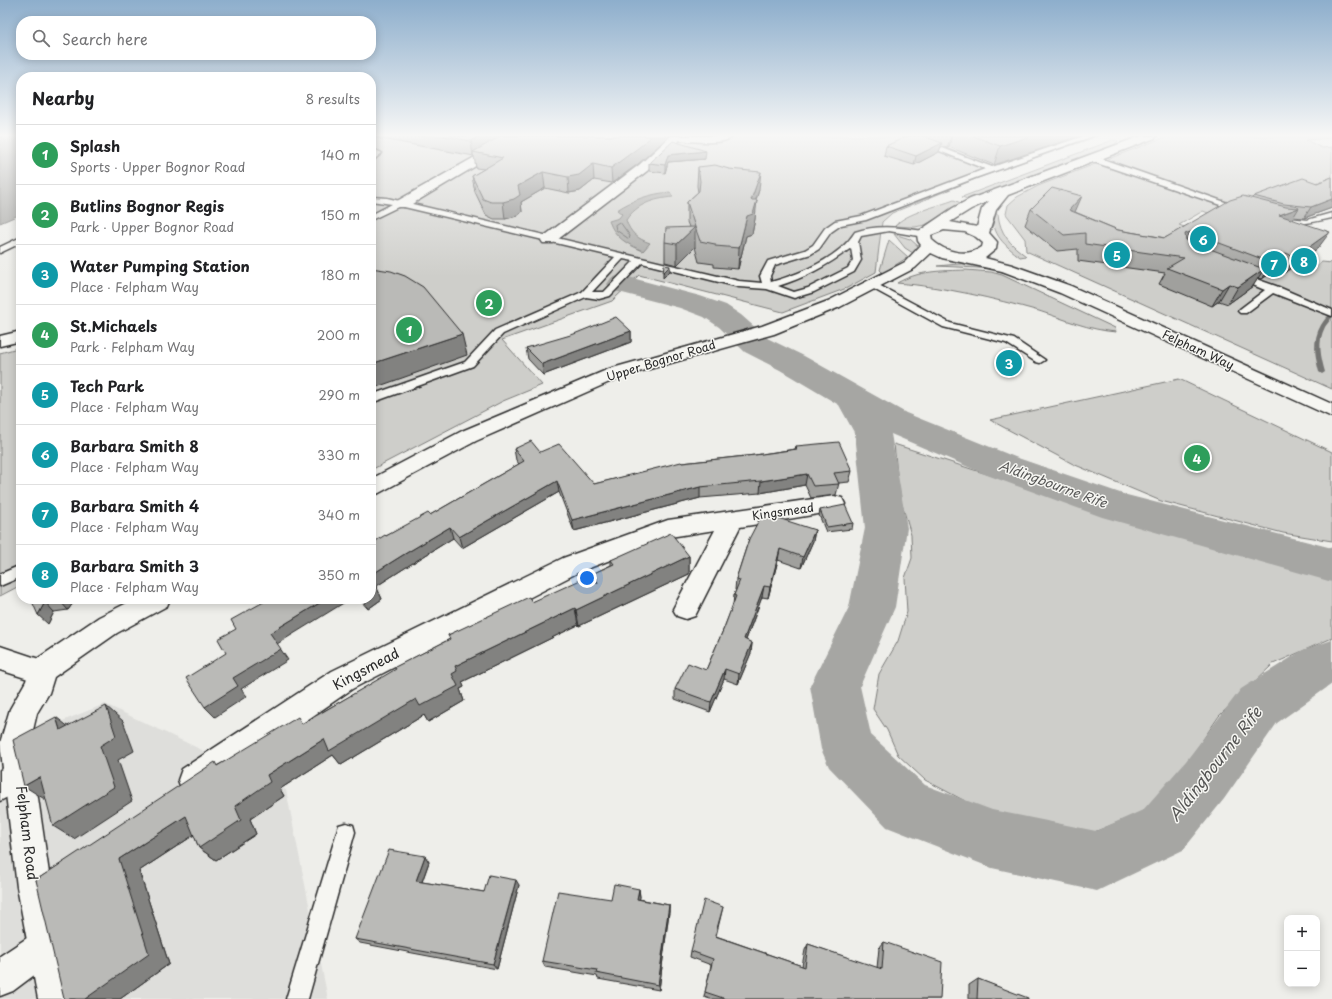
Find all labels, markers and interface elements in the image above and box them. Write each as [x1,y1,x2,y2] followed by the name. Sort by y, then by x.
[16,16,376,60] search box
[30,27,52,49] icon: search
[62,27,148,50] text: Search here
[32,85,94,111] text: Nearby
[306,89,360,108] text: 8 results
[70,134,120,157] text: Splash
[42,145,48,164] text: 1
[321,145,360,164] text: 140 m
[70,157,245,176] text: Sports · Upper Bognor Road
[70,194,224,217] text: Butlins Bognor Regis
[40,205,50,224] text: 2
[321,205,360,224] text: 150 m
[70,217,234,236] text: Park · Upper Bognor Road
[1190,224,1216,254] pin: 6
[1104,240,1130,270] pin: 5
[1291,246,1317,276] pin: 8
[1261,249,1287,279] pin: 7
[70,254,250,277] text: Water Pumping Station
[41,265,49,284] text: 3
[321,265,360,284] text: 180 m
[70,277,199,296] text: Place · Felpham Way
[476,288,502,318] pin: 2
[70,314,157,337] text: St.Michaels
[396,315,422,345] pin: 1
[41,325,49,344] text: 4
[317,325,360,344] text: 200 m
[1159,325,1237,374] street label: Felpham Way
[604,335,718,385] street label: Upper Bognor Road
[70,337,195,356] text: Park · Felpham Way
[996,348,1022,378] pin: 3
[70,374,144,397] text: Tech Park
[41,385,49,404] text: 5
[319,385,360,404] text: 290 m
[70,397,199,416] text: Place · Felpham Way
[70,434,199,457] text: Barbara Smith 8
[1184,443,1210,473] pin: 4
[40,445,50,464] text: 6
[317,445,360,464] text: 330 m
[997,455,1111,512] water label: Aldingbourne Rife
[70,457,199,476] text: Place · Felpham Way
[70,494,199,517] text: Barbara Smith 4
[751,498,815,524] street label: Kingsmead
[41,505,49,524] text: 7
[317,505,360,524] text: 340 m
[70,517,199,536] text: Place · Felpham Way
[70,554,199,577] text: Barbara Smith 3
[41,565,49,584] text: 8
[318,565,360,584] text: 350 m
[577,568,597,588] your location
[70,577,199,596] text: Place · Felpham Way
[329,642,403,695] street label: Kingsmead
[1162,700,1268,826] water label: Aldingbourne Rife
[11,784,44,881] street label: Felpham Road
[1284,915,1320,987] map controls
[1284,915,1320,951] button: +
[1284,951,1320,987] button: −

